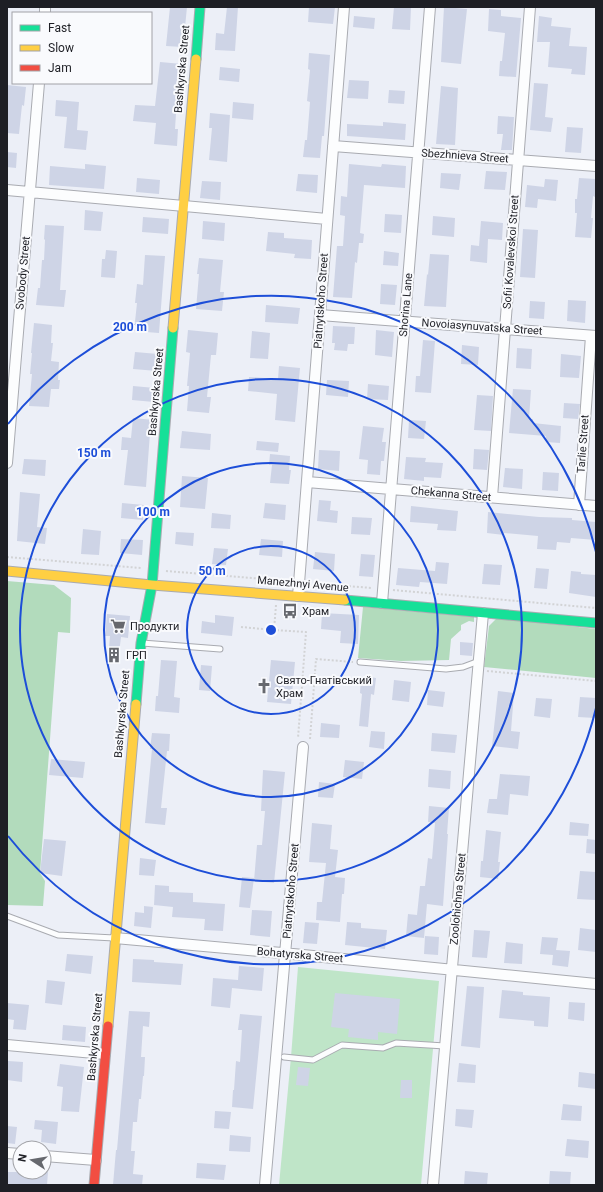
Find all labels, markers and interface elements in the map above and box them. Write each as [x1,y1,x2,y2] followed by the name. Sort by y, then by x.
[12,12,152,84] legend
[48,21,71,35] text: Fast
[172,24,192,113] street label: Bashkyrska Street
[48,41,74,55] text: Slow
[48,61,72,75] text: Jam
[421,146,510,166] street label: Sbezhnieva Street
[501,194,521,309] street label: Sofii Kovalevskoi Street
[13,235,33,310] street label: Svobody Street
[311,252,331,349] street label: Piatnytskoho Street
[397,272,415,337] street label: Shorina Lane
[421,316,543,338] street label: Novoiasynuvatska Street
[113,320,147,334] text: 200 m
[146,347,166,436] street label: Bashkyrska Street
[574,414,592,474] street label: Tarlie Street
[77,446,111,460] text: 150 m
[410,484,492,504] street label: Chekanna Street
[136,505,170,519] text: 100 m
[198,564,226,578] text: 50 m
[257,574,349,594] street label: Manezhnyi Avenue
[281,602,299,620] bus stop icon: Храм
[302,605,329,618] place label: Храм
[109,617,127,635] supermarket icon: Продукти
[130,620,179,633] place label: Продукти
[264,623,278,637] centre of rings
[105,646,123,664] building icon: ГРП
[126,649,147,662] place label: ГРП
[112,669,132,758] street label: Bashkyrska Street
[276,674,372,700] place label: Свято-Гнатівський Храм
[255,677,273,695] church icon: Свято-Гнатівський Храм
[280,842,302,939] street label: Piatnytskoho Street
[448,852,469,946] street label: Zoolohichna Street
[256,945,344,965] street label: Bohatyrska Street
[85,992,105,1081] street label: Bashkyrska Street
[12,1140,52,1180] north arrow
[16,1153,30,1163] text: N

